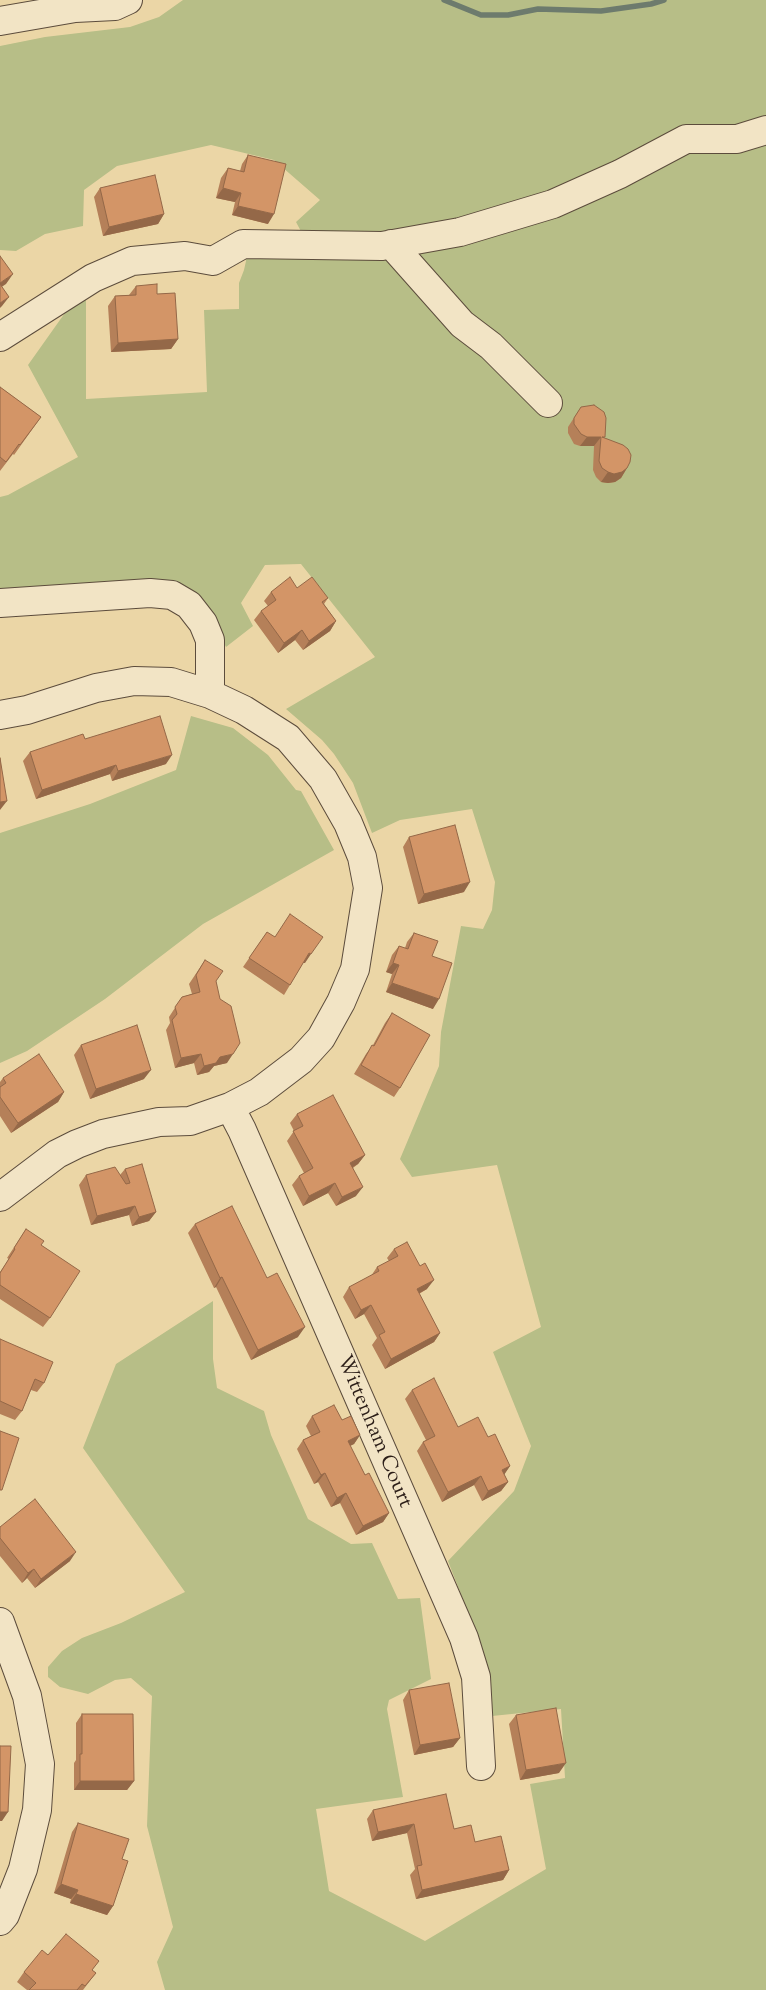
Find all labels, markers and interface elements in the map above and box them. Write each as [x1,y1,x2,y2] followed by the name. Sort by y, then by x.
[329,1352,417,1512] street label: Wittenham Court

